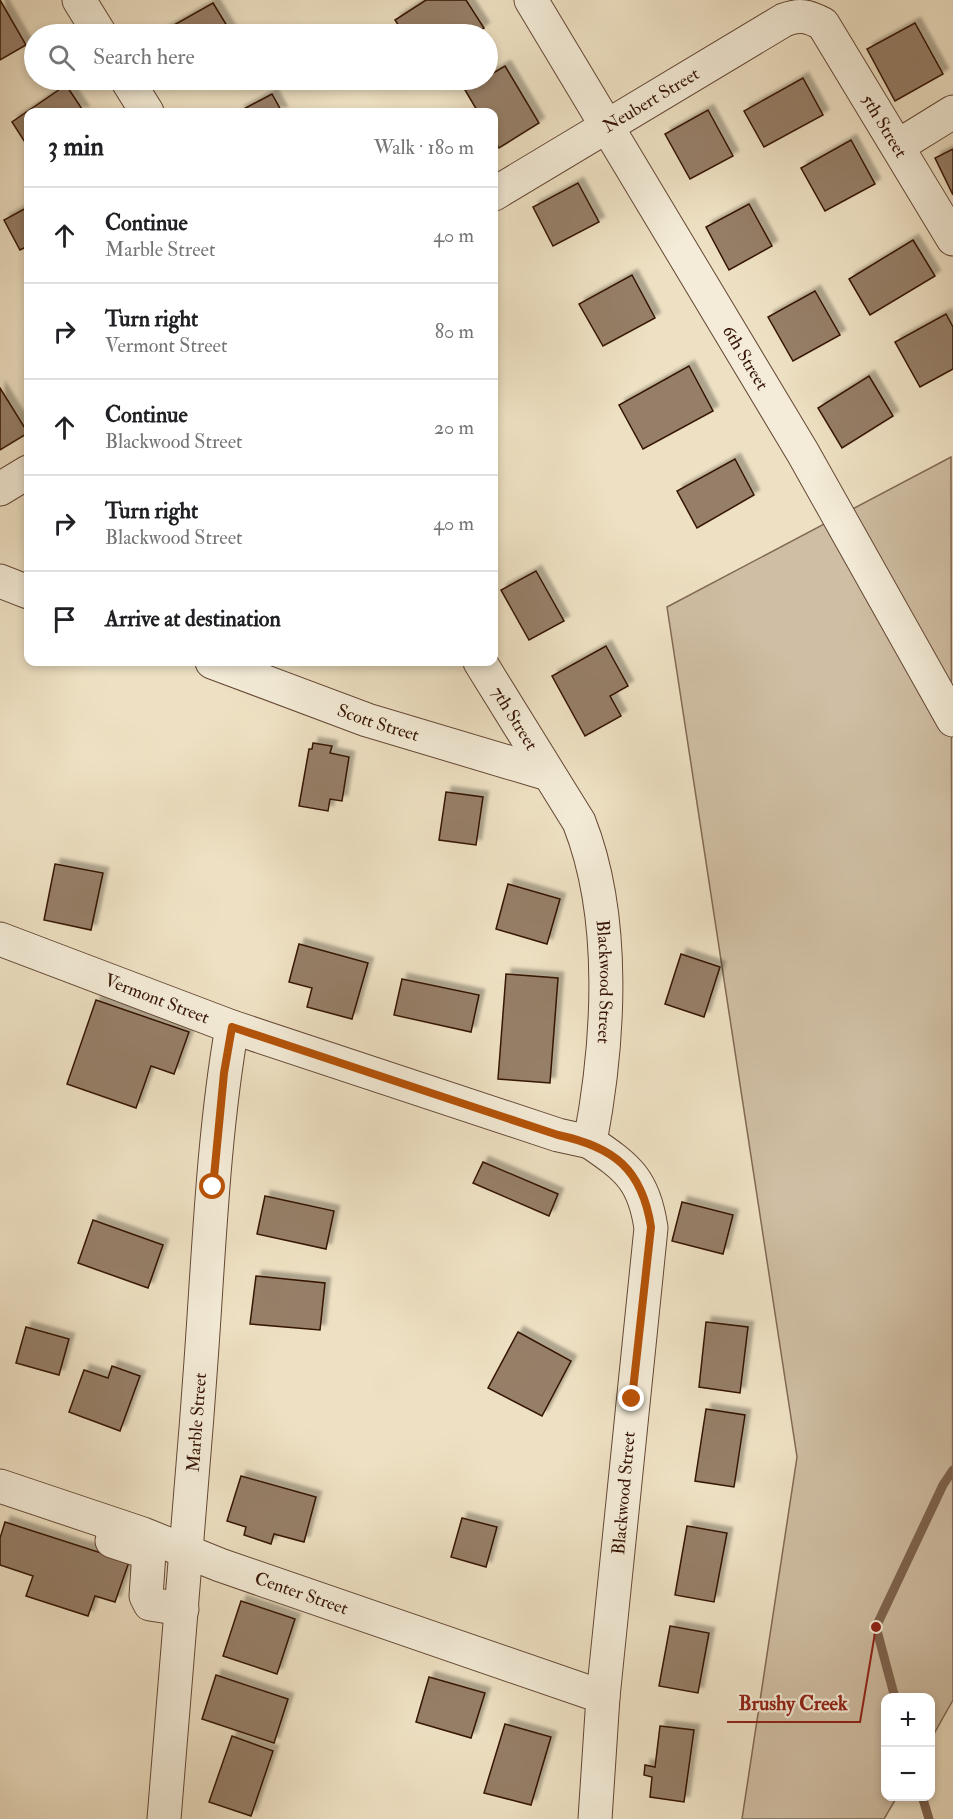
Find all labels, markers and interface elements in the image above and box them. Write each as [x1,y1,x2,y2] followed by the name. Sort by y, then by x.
[24,24,498,90] search box
[45,41,78,74] icon: search
[93,43,195,71] text: Search here
[598,62,704,138] street label: Neubert Street
[856,90,913,162] street label: 5th Street
[48,131,104,163] text: 3 min
[374,135,474,160] text: Walk · 180 m
[105,209,188,237] text: Continue
[48,219,81,252] icon: ahead
[433,223,474,248] text: 40 m
[105,237,215,262] text: Marble Street
[105,305,198,333] text: Turn right
[48,315,81,348] icon: right
[435,319,474,344] text: 80 m
[717,321,774,394] street label: 6th Street
[105,333,227,358] text: Vermont Street
[105,401,188,429] text: Continue
[48,411,81,444] icon: ahead
[434,415,474,440] text: 20 m
[105,429,243,454] text: Blackwood Street
[105,497,198,525] text: Turn right
[48,507,81,540] icon: right
[433,511,474,536] text: 40 m
[105,525,243,550] text: Blackwood Street
[48,603,81,636] icon: arrive
[105,605,281,633] text: Arrive at destination
[486,682,543,754] street label: 7th Street
[334,698,422,746] street label: Scott Street
[591,919,617,1045] street label: Blackwood Street
[101,968,213,1029] street label: Vermont Street
[199,1173,225,1199] route start
[181,1372,212,1473] street label: Marble Street
[618,1385,644,1411] route end
[607,1430,641,1556] street label: Blackwood Street
[252,1566,351,1620] street label: Center Street
[727,1684,860,1722] callout: Brushy Creek
[739,1691,848,1717] text: Brushy Creek
[881,1693,935,1801] map controls
[881,1693,935,1747] button: +
[881,1747,935,1801] button: −

